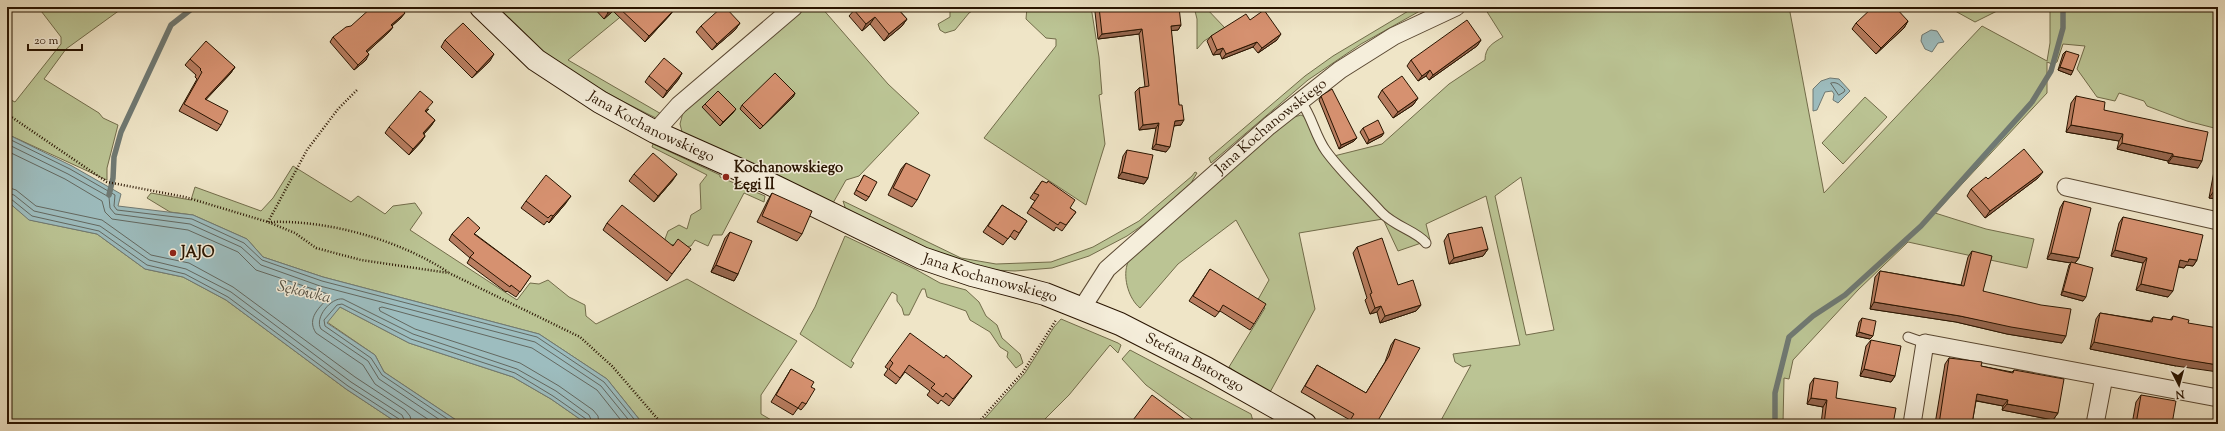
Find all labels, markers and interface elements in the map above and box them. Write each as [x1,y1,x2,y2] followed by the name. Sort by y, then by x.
[28,26,82,52] scale bar
[34,32,59,50] text: 20 m
[1210,74,1332,180] street label: Jana Kochanowskiego
[583,86,718,168] street label: Jana Kochanowskiego
[734,158,843,196] place label: Kochanowskiego Łęgi II
[721,172,731,182] marker: Kochanowskiego Łęgi II
[180,243,215,264] place label: JAJO
[168,248,178,258] marker: JAJO
[919,248,1061,308] street label: Jana Kochanowskiego
[275,276,333,310] water label: Sękówka
[1141,328,1248,398] street label: Stefana Batorego
[2159,365,2199,405] north arrow
[2175,385,2186,402] text: N

